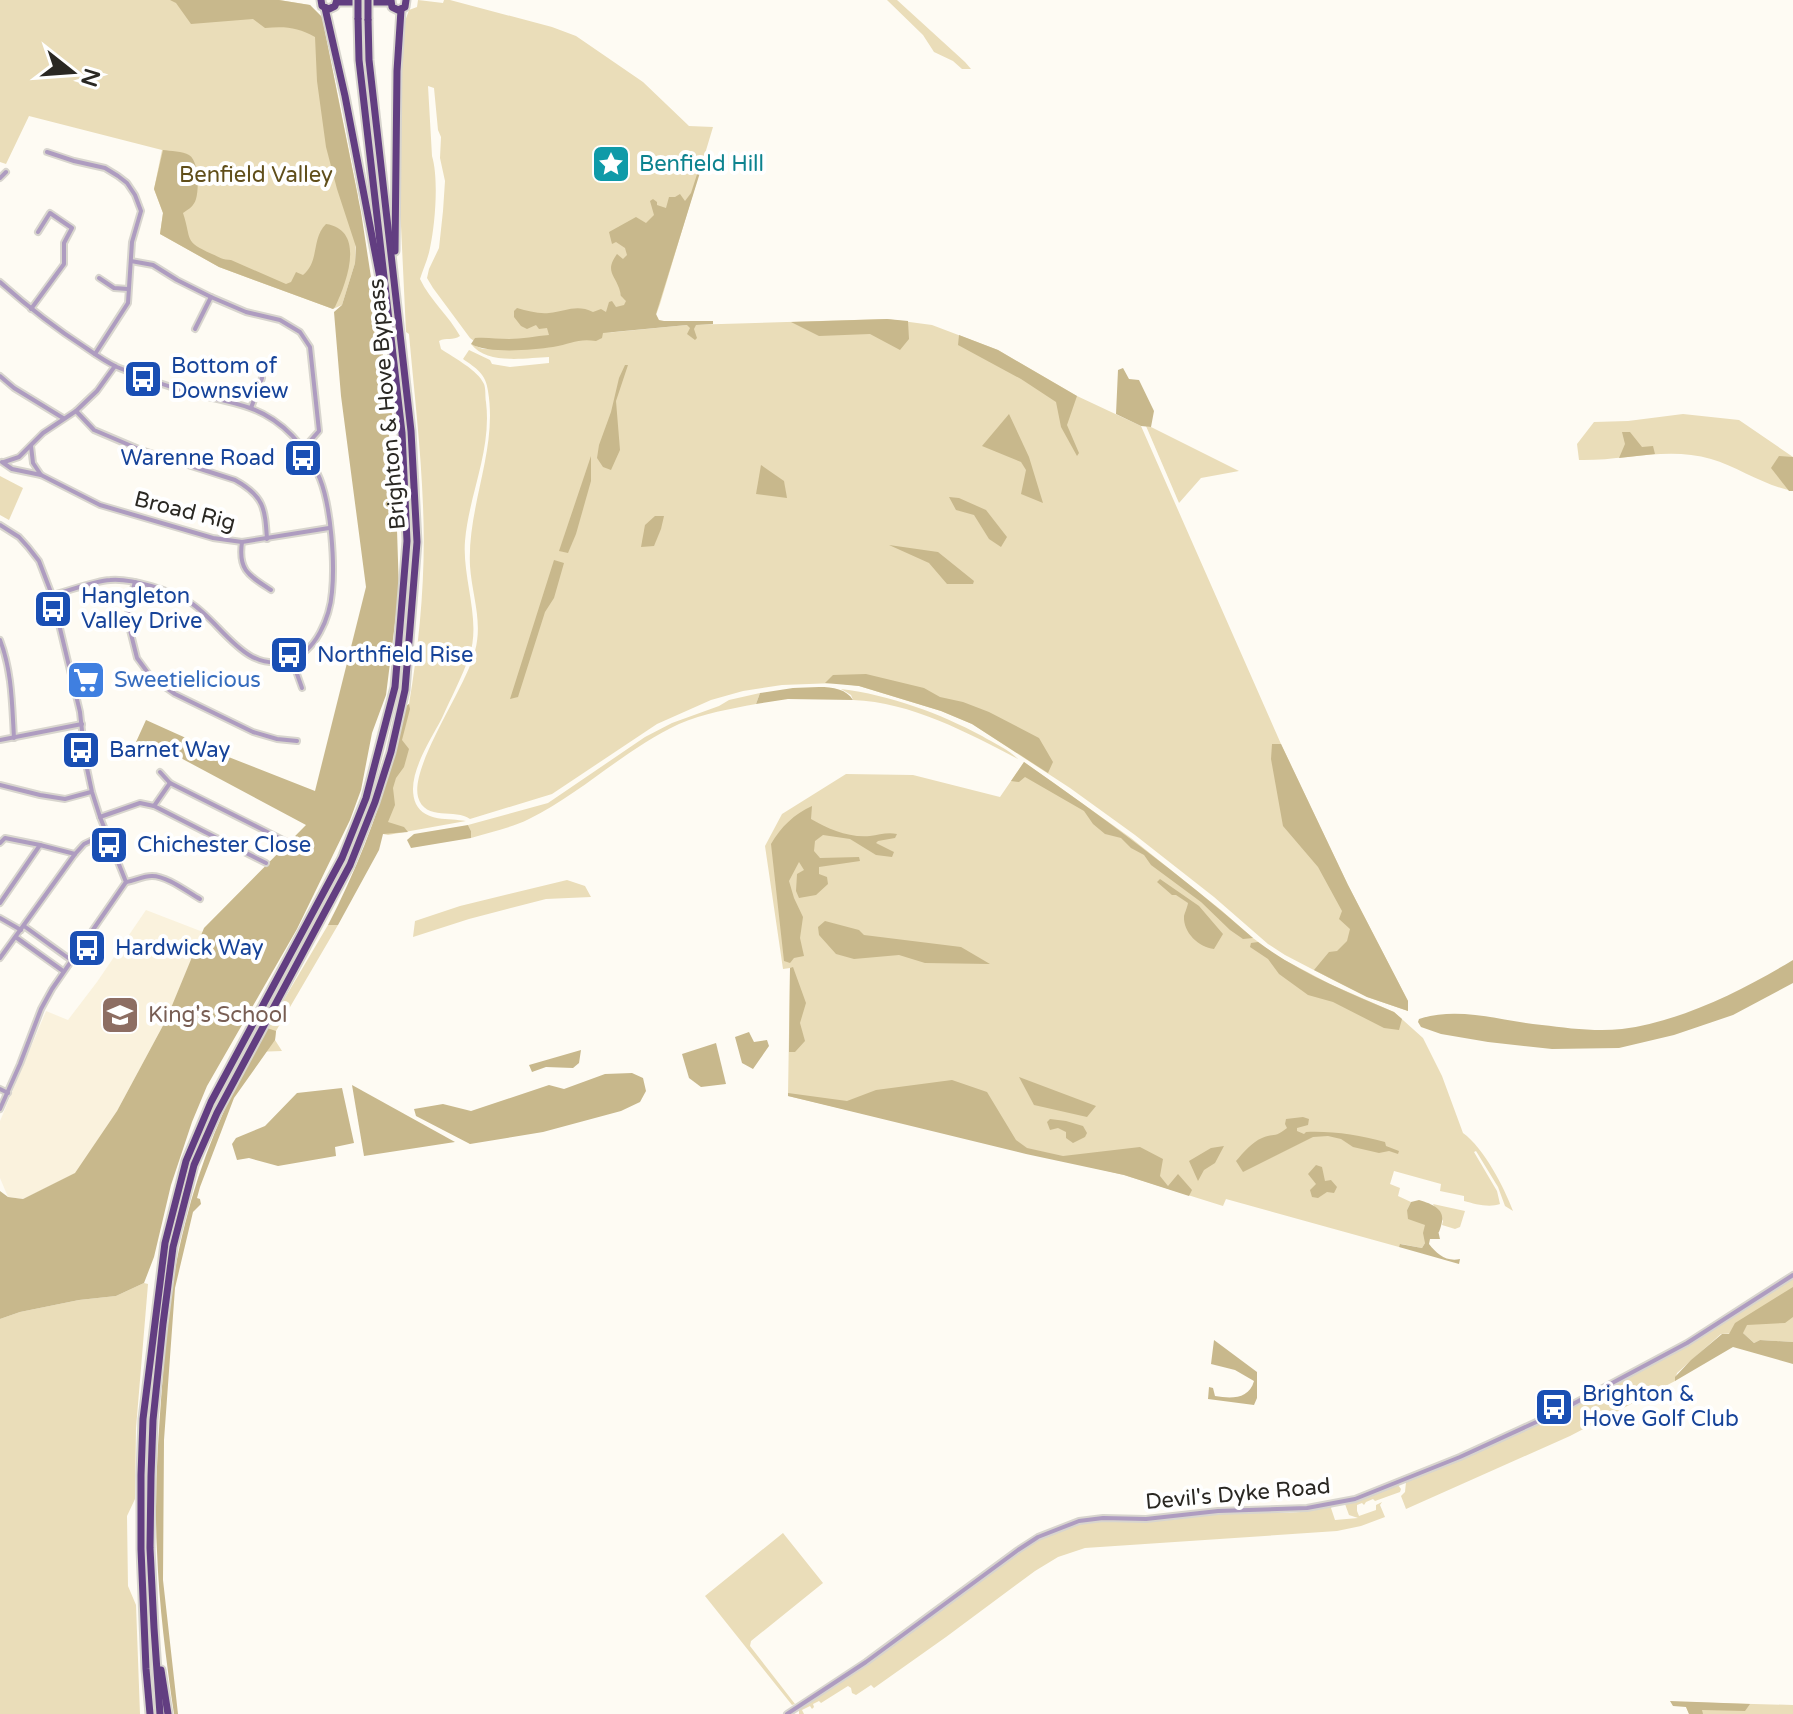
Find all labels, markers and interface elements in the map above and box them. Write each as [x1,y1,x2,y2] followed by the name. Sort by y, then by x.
[32,32,112,112] north arrow
[75,65,105,90] text: N
[590,143,632,185] place icon: Benfield Hill
[639,151,764,177] place label: Benfield Hill
[179,162,333,188] park label: Benfield Valley
[363,277,411,531] street label: Brighton & Hove Bypass
[171,353,289,404] place label: Bottom of Downsview
[122,358,164,400] bus stop icon: Bottom of Downsview
[282,437,324,479] bus stop icon: Warenne Road
[120,445,275,471] place label: Warenne Road
[132,486,238,536] street label: Broad Rig
[81,583,202,634] place label: Hangleton Valley Drive
[32,588,74,630] bus stop icon: Hangleton Valley Drive
[268,634,310,676] bus stop icon: Northfield Rise
[317,642,473,668] place label: Northfield Rise
[65,659,107,701] supermarket icon: Sweetielicious
[114,667,261,693] place label: Sweetielicious
[60,729,102,771] bus stop icon: Barnet Way
[109,737,231,763] place label: Barnet Way
[88,824,130,866] bus stop icon: Chichester Close
[137,832,311,858] place label: Chichester Close
[66,927,108,969] bus stop icon: Hardwick Way
[115,935,264,961] place label: Hardwick Way
[99,994,141,1036] school or university icon: King's School
[148,1002,288,1028] place label: King's School
[1582,1381,1739,1432] place label: Brighton & Hove Golf Club
[1533,1386,1575,1428] bus stop icon: Brighton & Hove Golf Club
[1144,1473,1332,1515] street label: Devil's Dyke Road

